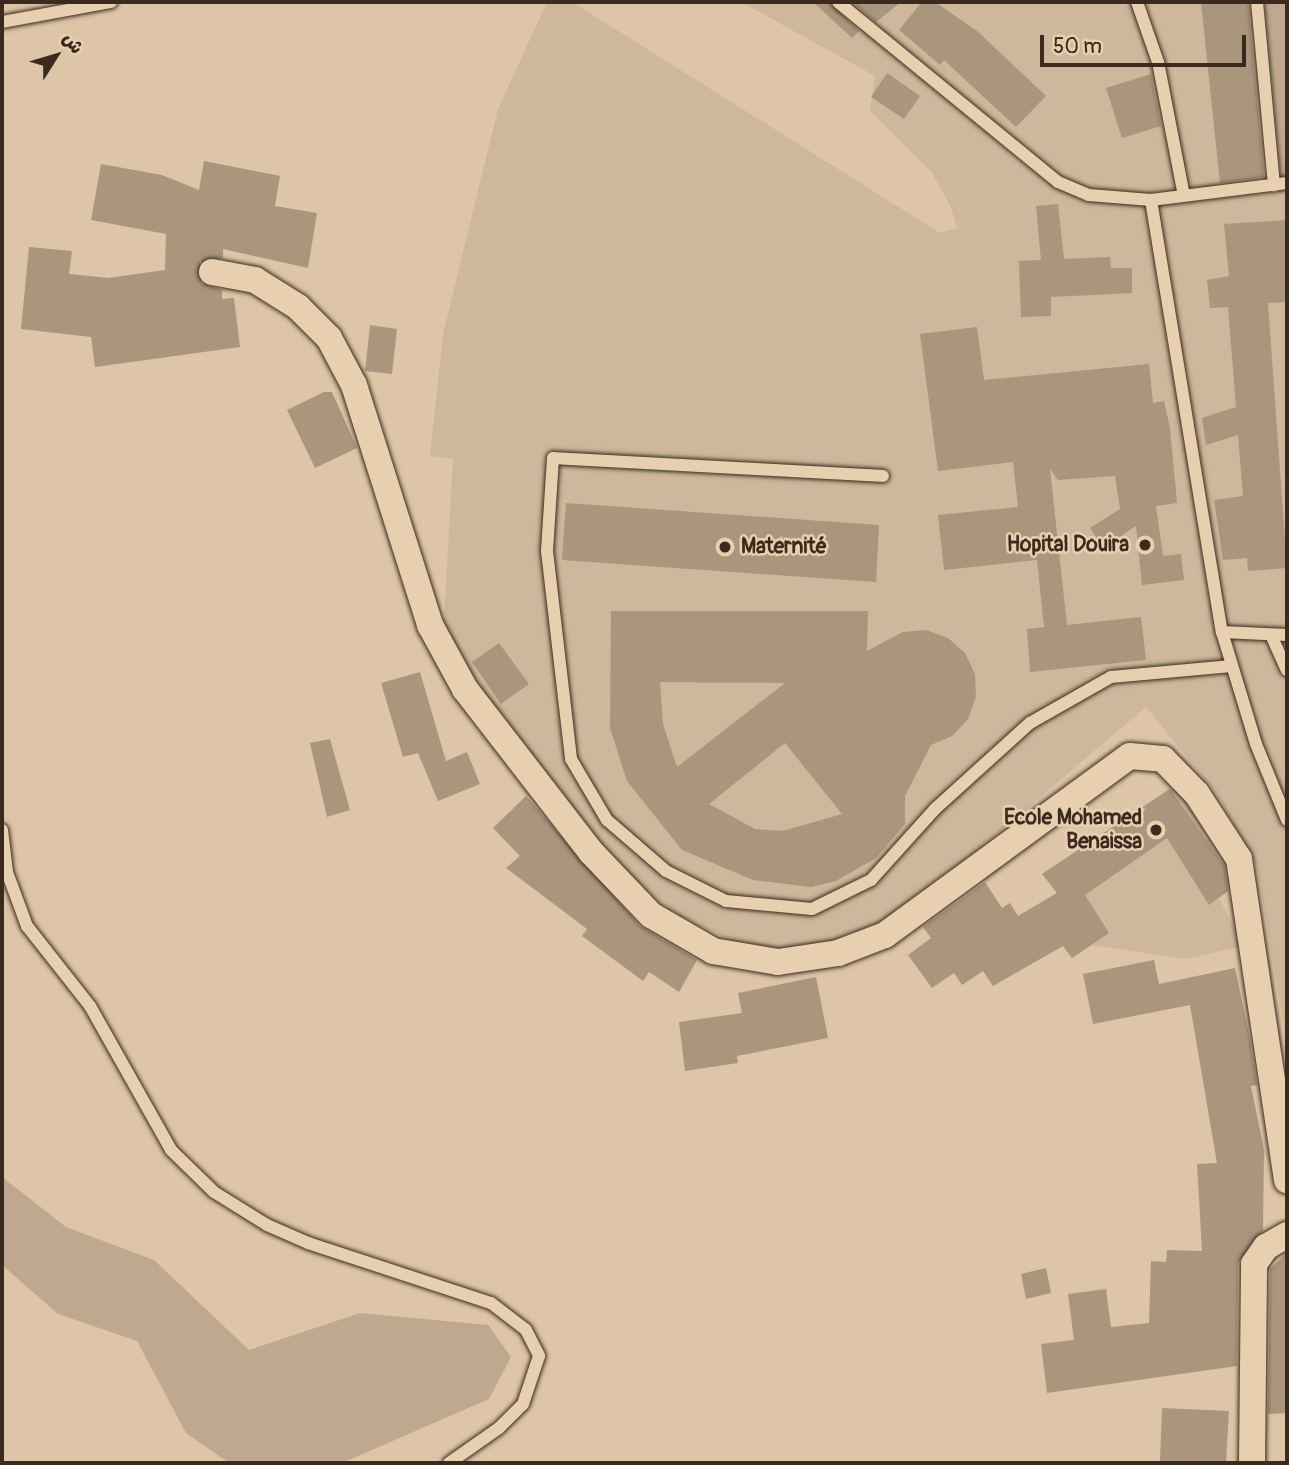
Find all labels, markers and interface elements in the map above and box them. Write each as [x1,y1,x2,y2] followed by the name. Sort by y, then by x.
[21,21,91,91] north arrow
[1044,21,1250,65] scale bar
[57,28,89,59] text: ش
[1053,33,1102,60] text: 50 m
[1007,532,1129,558] place label: Hopital Douira
[741,534,827,560] place label: Maternité
[1135,535,1155,555] marker: Hopital Douira
[715,537,735,557] marker: Maternité
[1004,805,1142,855] place label: Ecole Mohamed Benaissa
[1148,822,1164,838] marker: Ecole Mohamed Benaissa

